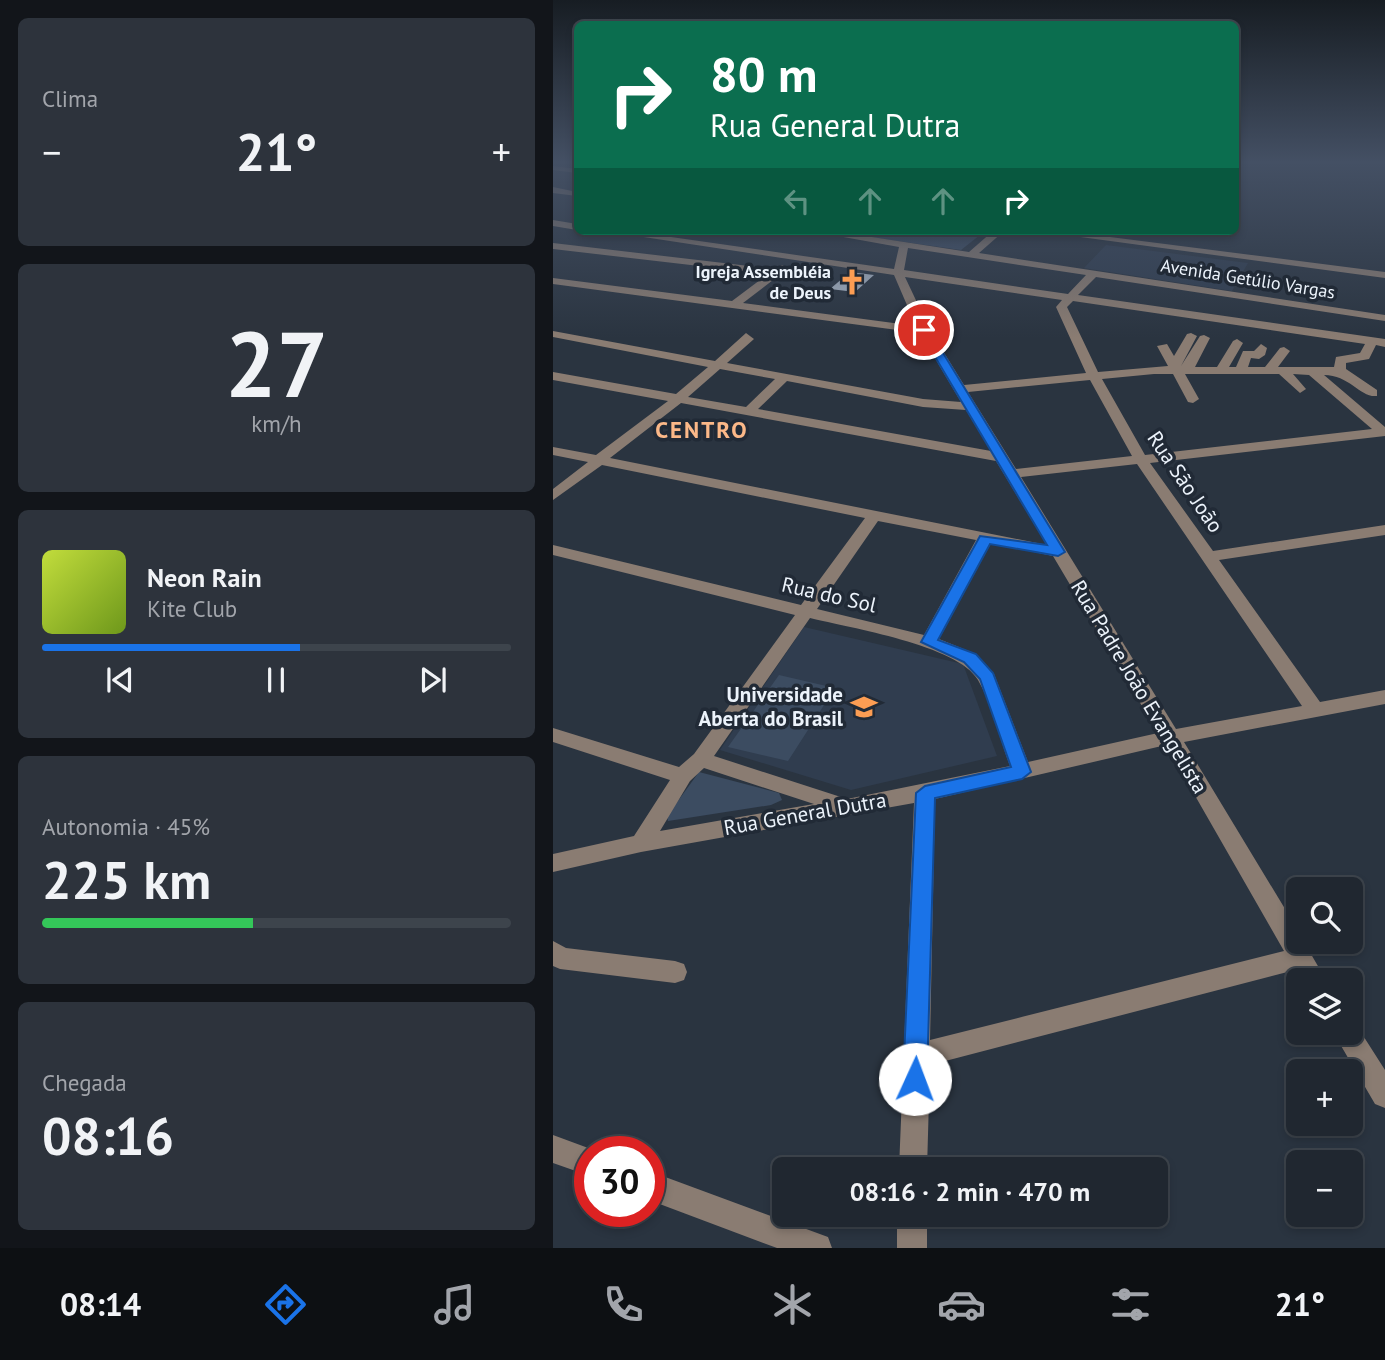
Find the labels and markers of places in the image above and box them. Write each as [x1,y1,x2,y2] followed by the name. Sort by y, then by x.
[696,260,831,304] place label: Igreja Assembléia de Deus
[837,267,867,297] church icon: Igreja Assembléia de Deus
[894,300,954,360] pin
[699,681,844,732] place label: Universidade Aberta do Brasil
[849,692,879,722] school or university icon: Universidade Aberta do Brasil

